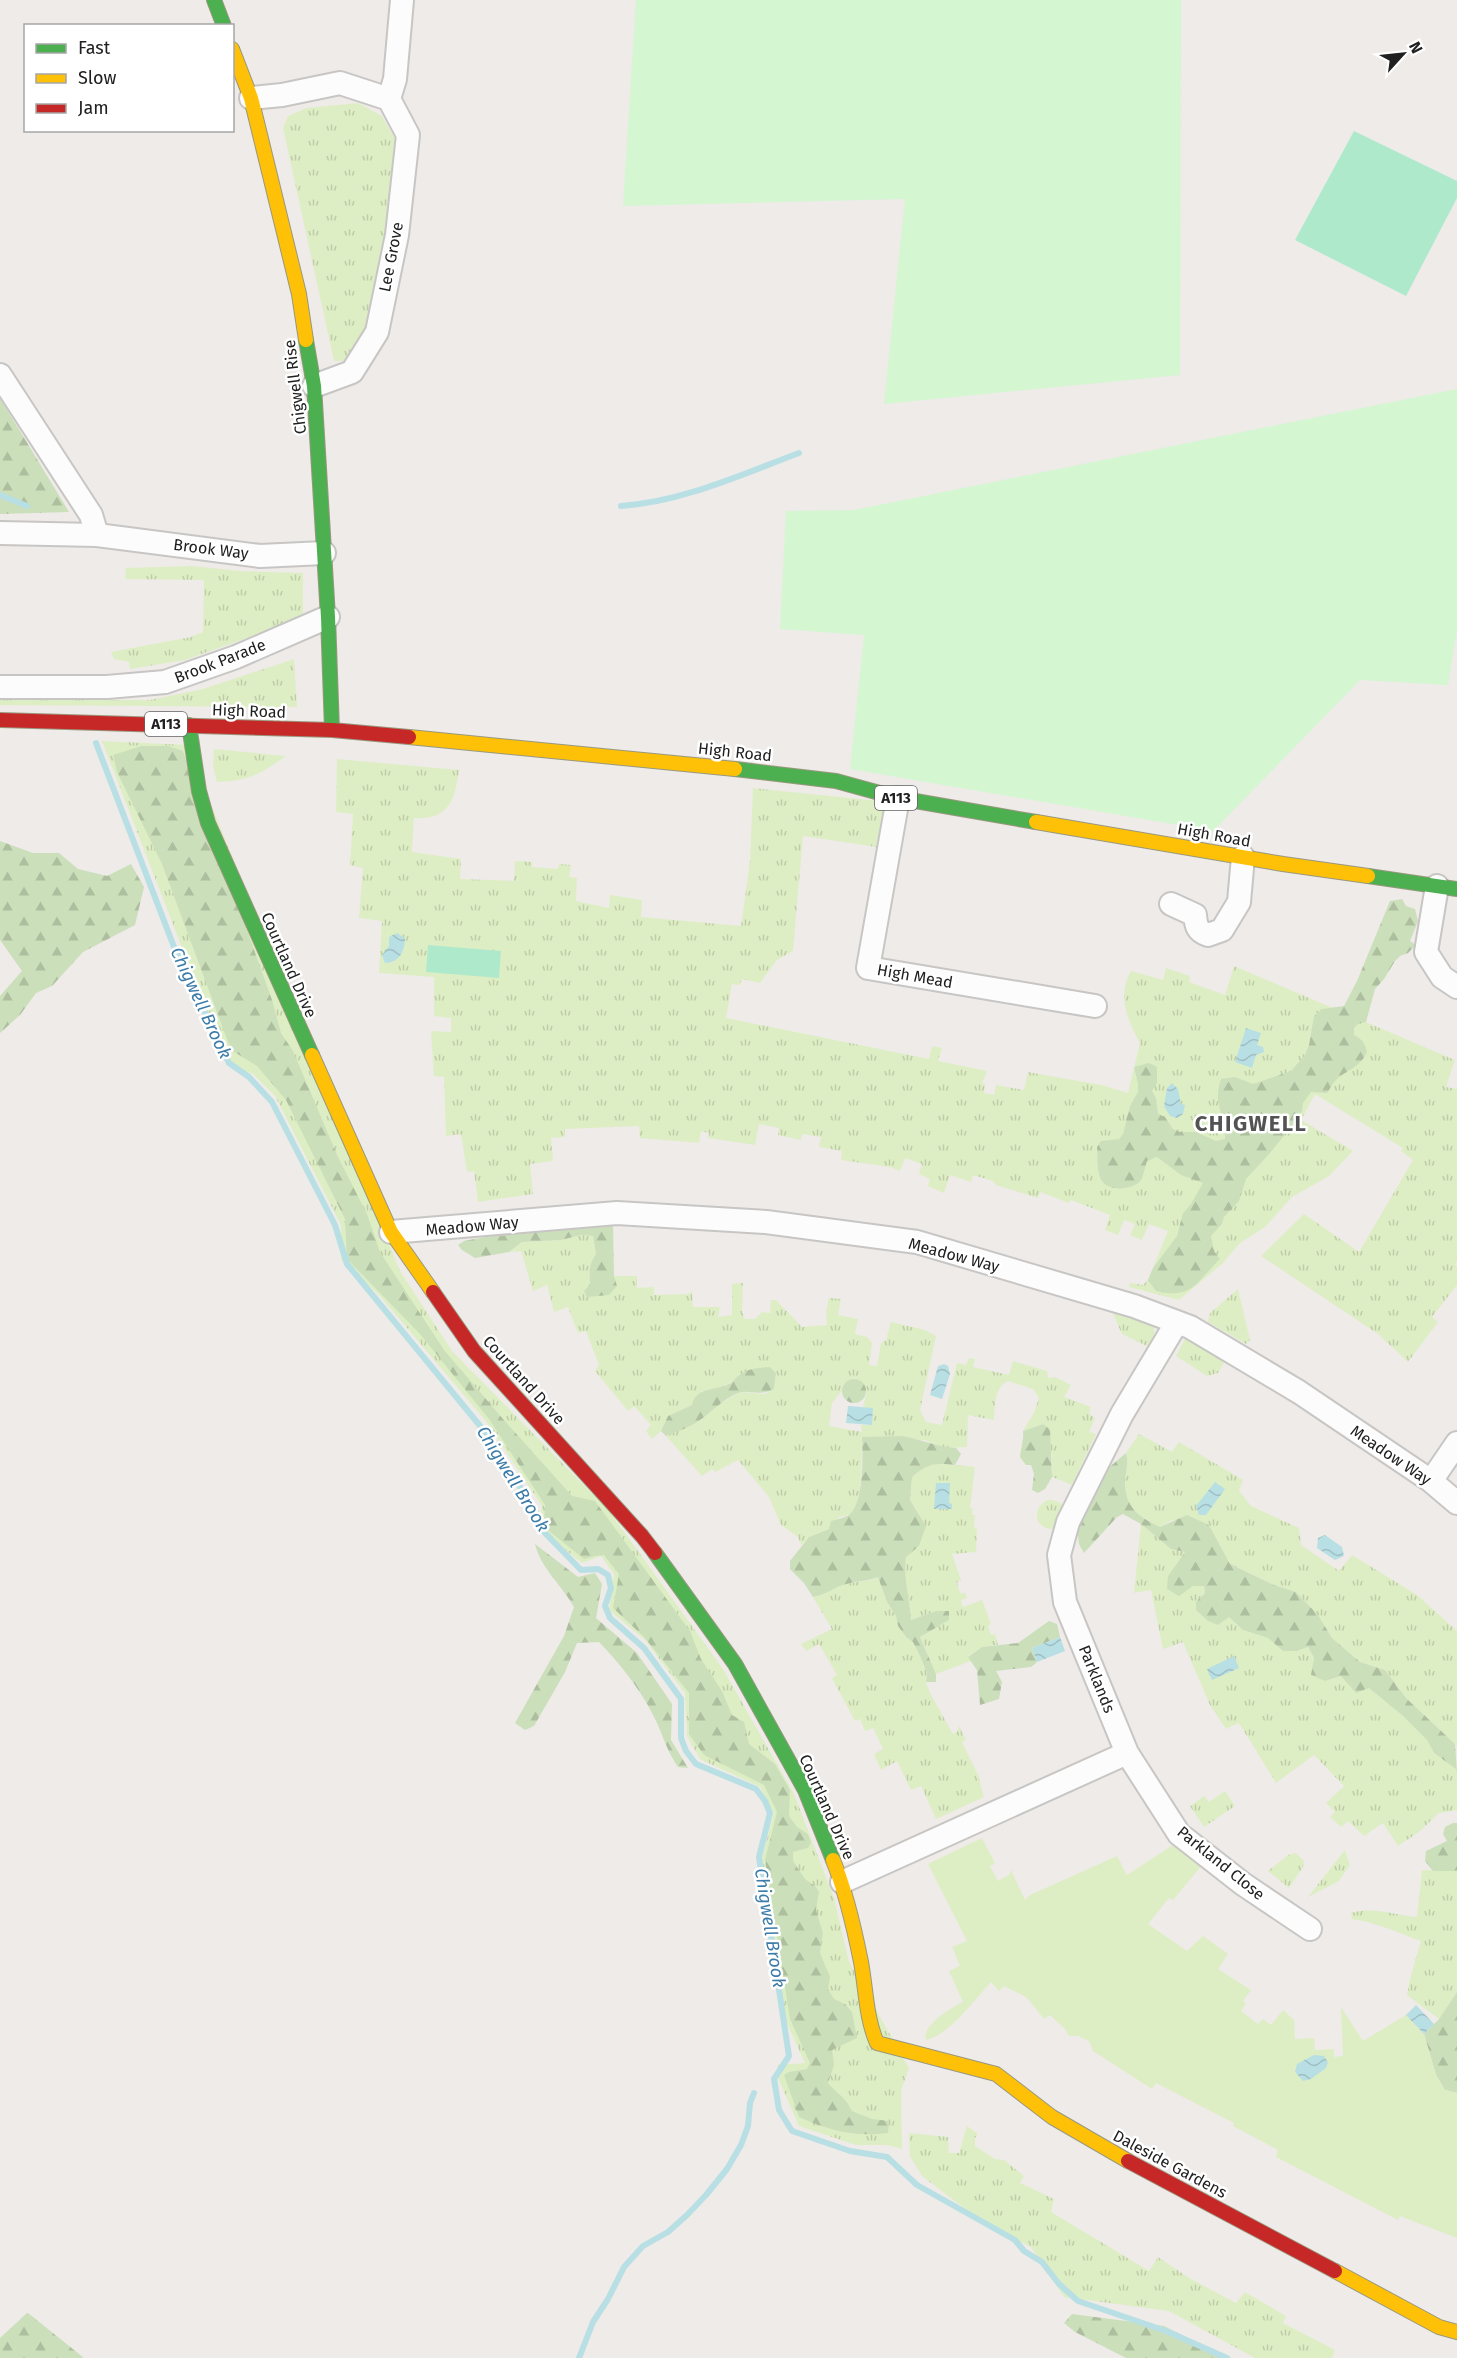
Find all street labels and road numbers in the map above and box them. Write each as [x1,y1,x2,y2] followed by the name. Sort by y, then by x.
[375,220,407,294] street label: Lee Grove
[280,339,310,435] street label: Chigwell Rise
[172,535,250,563] street label: Brook Way
[172,635,268,687] street label: Brook Parade
[212,700,286,722] street label: High Road
[145,712,187,736] road number: A113
[697,739,773,765] street label: High Road
[875,786,917,810] road number: A113
[1176,819,1252,851] street label: High Road
[257,909,321,1021] street label: Courtland Drive
[876,960,954,992] street label: High Mead
[425,1212,519,1240] street label: Meadow Way
[906,1234,1002,1276] street label: Meadow Way
[479,1332,569,1428] street label: Courtland Drive
[1347,1421,1435,1489] street label: Meadow Way
[1075,1642,1119,1716] street label: Parklands
[795,1751,859,1863] street label: Courtland Drive
[1173,1822,1269,1904] street label: Parkland Close
[1110,2126,1230,2202] street label: Daleside Gardens

